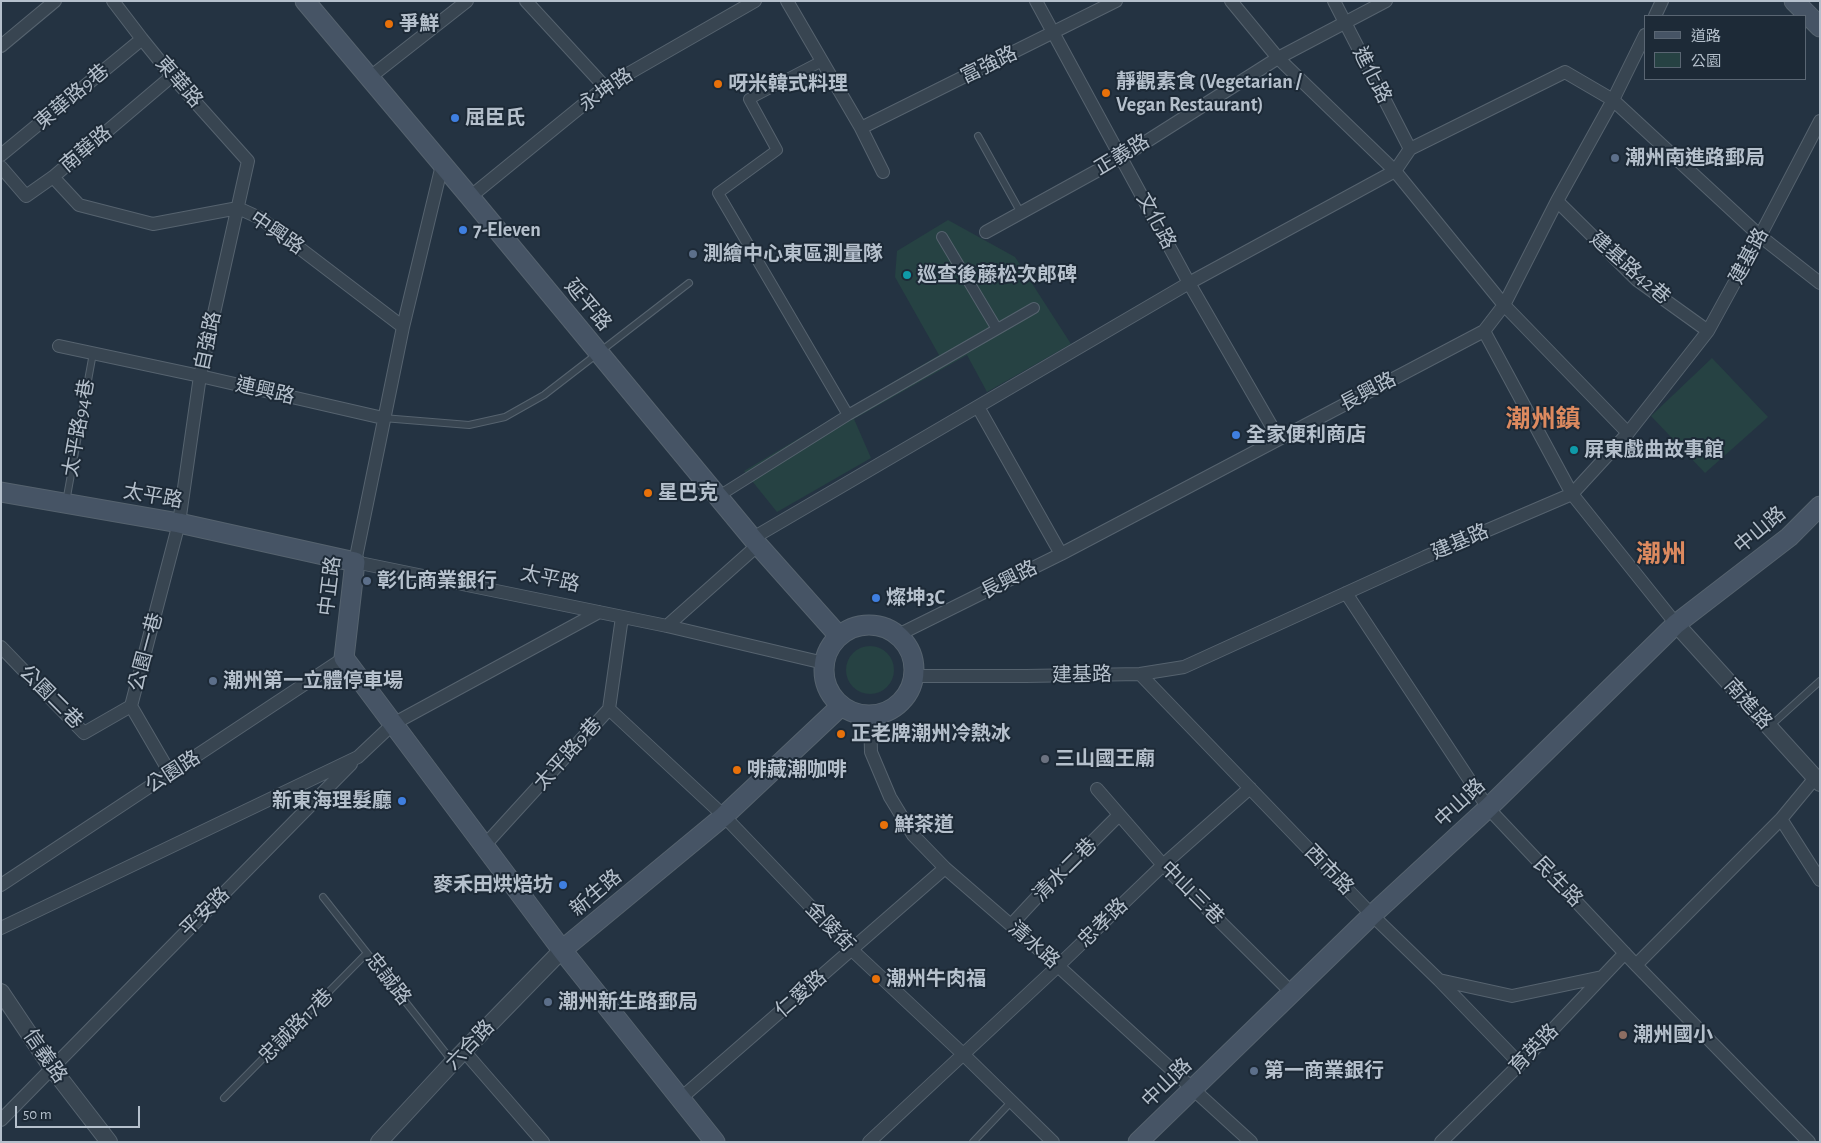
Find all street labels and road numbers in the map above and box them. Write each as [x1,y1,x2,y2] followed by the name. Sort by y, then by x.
[957,41,1021,89] street label: 富強路
[1348,43,1396,107] street label: 進化路
[150,51,208,113] street label: 東華路
[30,59,114,135] street label: 東華路9巷
[575,63,637,117] street label: 永坤路
[55,121,117,177] street label: 南華路
[1090,129,1154,181] street label: 正義路
[1131,189,1181,253] street label: 文化路
[245,206,309,260] street label: 中興路
[1724,224,1774,288] street label: 建基路
[1585,227,1675,309] street label: 建基路42巷
[560,274,616,336] street label: 延平路
[190,309,226,373] street label: 自強路
[1336,367,1400,417] street label: 長興路
[233,373,297,409] street label: 連興路
[59,377,99,479] street label: 太平路94巷
[121,479,185,513] street label: 太平路
[1729,502,1791,558] street label: 中山路
[1428,519,1492,565] street label: 建基路
[314,555,346,617] street label: 中正路
[977,556,1041,604] street label: 長興路
[518,561,582,597] street label: 太平路
[124,610,168,694] street label: 公園一巷
[14,660,88,734] street label: 公園二巷
[1052,662,1112,688] street label: 建基路
[1719,674,1777,734] street label: 南進路
[529,713,607,795] street label: 太平路9巷
[141,746,205,798] street label: 公園路
[1430,774,1490,832] street label: 中山路
[1028,833,1102,907] street label: 清水二巷
[1300,840,1358,900] street label: 西市路
[1529,852,1587,912] street label: 民生路
[1155,856,1229,930] street label: 中山三巷
[565,865,627,921] street label: 新生路
[175,882,235,942] street label: 平安路
[1073,894,1133,952] street label: 忠孝路
[801,897,859,957] street label: 金陵街
[1003,916,1065,974] street label: 清水路
[360,948,416,1010] street label: 忠誠路
[770,965,832,1023] street label: 仁愛路
[254,984,338,1068] street label: 忠誠路17巷
[441,1015,499,1075] street label: 六合路
[1505,1019,1563,1079] street label: 育英路
[18,1025,72,1087] street label: 信義路
[1137,1054,1197,1112] street label: 中山路

